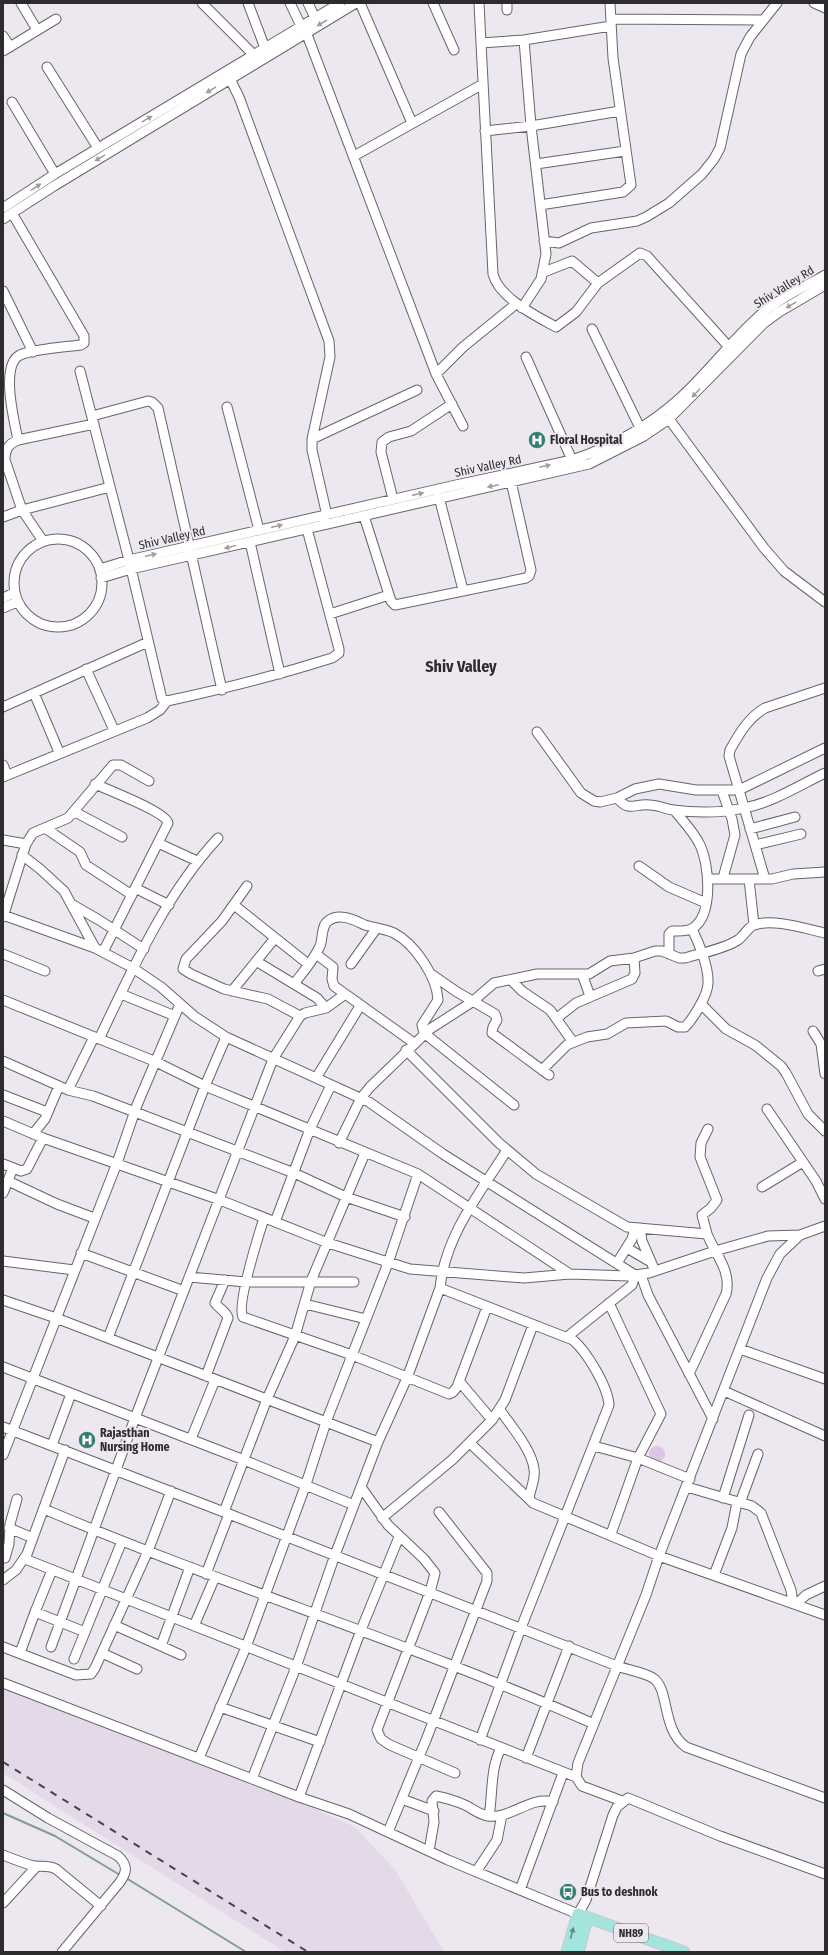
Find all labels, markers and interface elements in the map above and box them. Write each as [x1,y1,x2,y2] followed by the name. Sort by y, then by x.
[316,19,328,26] one-way arrow
[205,87,217,94] one-way arrow
[142,115,152,123] one-way arrow
[94,154,106,161] one-way arrow
[30,183,42,190] one-way arrow
[751,263,817,311] street label: Shiv Valley Rd
[785,302,797,309] one-way arrow
[691,388,701,398] one-way arrow
[527,430,547,450] hospital icon: Floral Hospital
[550,433,623,447] place label: Floral Hospital
[453,452,523,480] street label: Shiv Valley Rd
[539,463,551,469] one-way arrow
[487,484,499,490] one-way arrow
[412,490,424,496] one-way arrow
[271,523,284,529] one-way arrow
[137,524,207,552] street label: Shiv Valley Rd
[224,544,236,550] one-way arrow
[145,552,157,558] one-way arrow
[425,657,497,676] district label: Shiv Valley
[100,1426,170,1454] place label: Rajasthan Nursing Home
[77,1430,97,1450] hospital icon: Rajasthan Nursing Home
[558,1882,578,1902] bus stop icon: Bus to deshnok
[581,1885,658,1899] place label: Bus to deshnok
[614,1924,648,1942] road number: NH89
[570,1927,576,1939] one-way arrow

